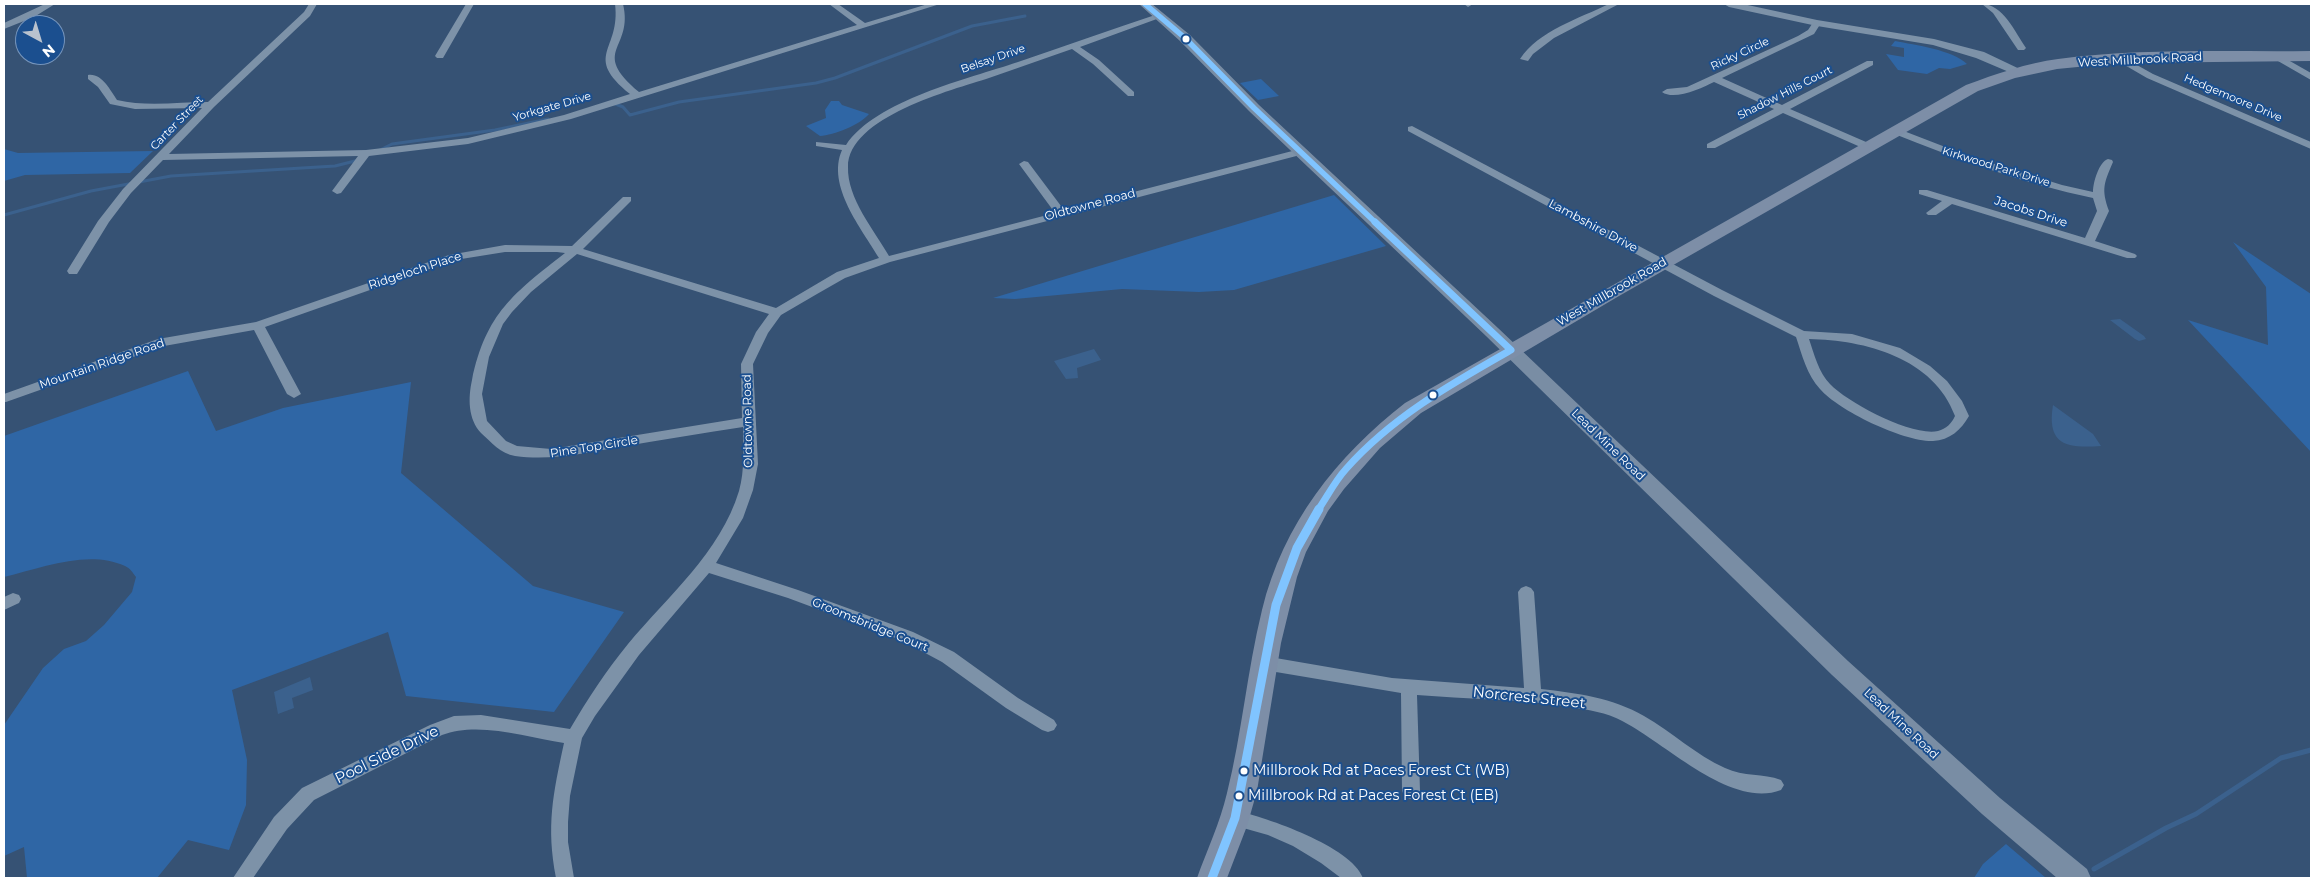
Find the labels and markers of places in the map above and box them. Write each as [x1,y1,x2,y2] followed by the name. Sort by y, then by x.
[1181,34,1191,44] unlabelled marker
[1428,390,1438,400] unlabelled marker
[1253,763,1510,779] place label: Millbrook Rd at Paces Forest Ct (WB)
[1239,766,1249,776] marker: Millbrook Rd at Paces Forest Ct (WB)
[1248,788,1499,804] place label: Millbrook Rd at Paces Forest Ct (EB)
[1234,791,1244,801] marker: Millbrook Rd at Paces Forest Ct (EB)

